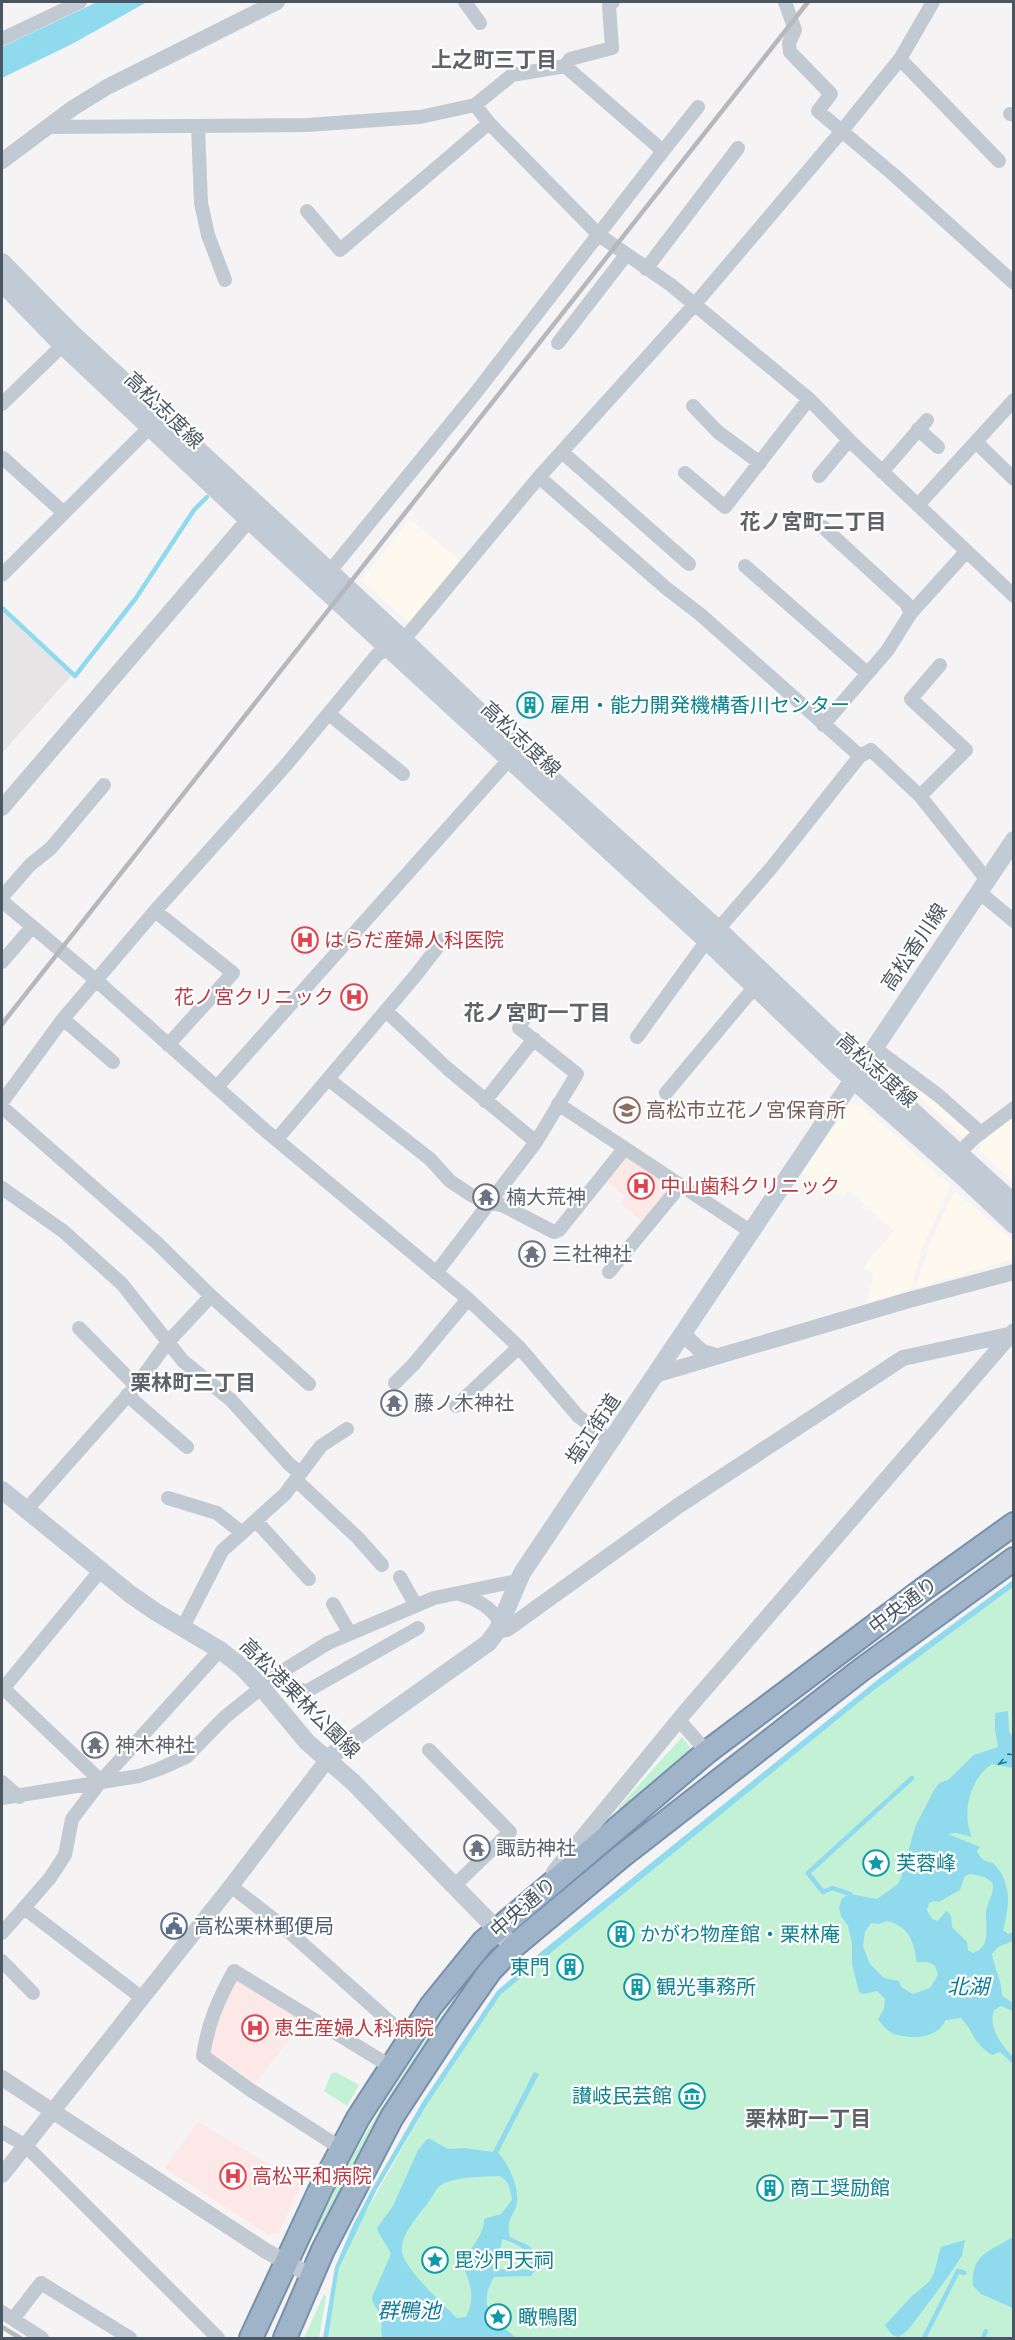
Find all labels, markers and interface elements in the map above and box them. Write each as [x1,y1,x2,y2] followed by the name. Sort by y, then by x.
[431,47,557,72] district label: 上之町三丁目
[120,367,208,453] street label: 高松志度線
[740,509,887,534] district label: 花ノ宮町二丁目
[515,690,545,720] building icon: 雇用・能力開発機構香川センター
[550,693,850,717] place label: 雇用・能力開発機構香川センター
[476,696,566,782] street label: 高松志度線
[876,899,952,995] street label: 高松香川線
[290,925,320,955] hospital icon: はらだ産婦人科医院
[324,928,504,952] place label: はらだ産婦人科医院
[339,982,369,1012] hospital icon: 花ノ宮クリニック
[174,985,334,1009] place label: 花ノ宮クリニック
[464,1000,611,1025] district label: 花ノ宮町一丁目
[832,1028,922,1112] street label: 高松志度線
[612,1095,642,1125] school or university icon: 高松市立花ノ宮保育所
[646,1098,846,1122] place label: 高松市立花ノ宮保育所
[626,1171,656,1201] hospital icon: 中山歯科クリニック
[660,1174,840,1198] place label: 中山歯科クリニック
[471,1182,501,1212] temple icon: 楠大荒神
[506,1185,586,1209] place label: 楠大荒神
[517,1239,547,1269] temple icon: 三社神社
[552,1242,632,1266] place label: 三社神社
[130,1370,256,1395] district label: 栗林町三丁目
[379,1388,409,1418] temple icon: 藤ノ木神社
[561,1389,625,1469] street label: 塩江街道
[414,1391,514,1415] place label: 藤ノ木神社
[864,1571,942,1639] street label: 中央通り
[235,1633,365,1763] street label: 高松港栗林公園線
[80,1730,110,1760] temple icon: 神木神社
[115,1733,195,1757] place label: 神木神社
[462,1833,492,1863] temple icon: 諏訪神社
[496,1836,576,1860] place label: 諏訪神社
[861,1848,891,1878] place icon: 芙蓉峰
[896,1851,956,1875] place label: 芙蓉峰
[485,1872,561,1942] street label: 中央通り
[159,1911,189,1941] public building icon: 高松栗林郵便局
[194,1914,334,1938] place label: 高松栗林郵便局
[606,1919,636,1949] building icon: かがわ物産館・栗林庵
[640,1922,840,1946] place label: かがわ物産館・栗林庵
[555,1952,585,1982] building icon: 東門
[510,1955,550,1979] place label: 東門
[622,1972,652,2002] building icon: 観光事務所
[947,1974,992,1999] water label: 北湖
[656,1975,756,1999] place label: 観光事務所
[240,2013,270,2043] hospital icon: 恵生産婦人科病院
[274,2016,434,2040] place label: 恵生産婦人科病院
[677,2081,707,2111] museum icon: 讃岐民芸館
[572,2084,672,2108] place label: 讃岐民芸館
[745,2106,871,2131] district label: 栗林町一丁目
[218,2161,248,2191] hospital icon: 高松平和病院
[252,2164,372,2188] place label: 高松平和病院
[755,2173,785,2203] building icon: 商工奨励館
[790,2176,890,2200] place label: 商工奨励館
[420,2245,450,2275] place icon: 毘沙門天祠
[454,2248,554,2272] place label: 毘沙門天祠
[378,2298,442,2323] water label: 群鴨池
[483,2302,513,2332] place icon: 瞰鴨閣
[518,2305,578,2329] place label: 瞰鴨閣

